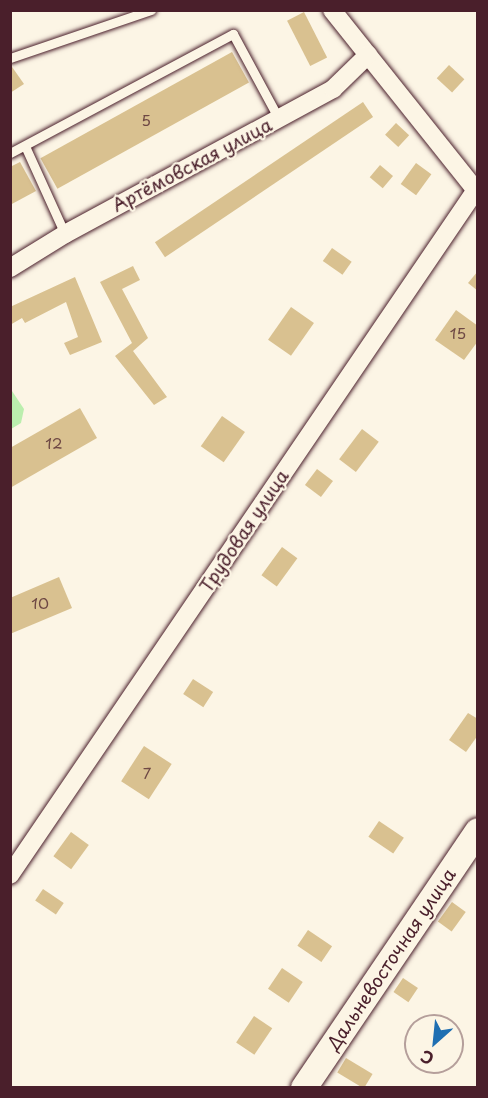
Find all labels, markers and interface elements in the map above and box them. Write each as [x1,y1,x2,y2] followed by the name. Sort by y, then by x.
[141,111,151,129] house number: 5
[108,113,276,217] street label: Артёмовская улица
[450,324,466,342] house number: 15
[45,434,63,452] house number: 12
[195,465,293,597] street label: Трудовая улица
[31,594,49,612] house number: 10
[143,764,151,782] house number: 7
[322,864,460,1054] street label: Дальневосточная улица
[404,1014,464,1074] north arrow
[416,1045,438,1072] text: С

